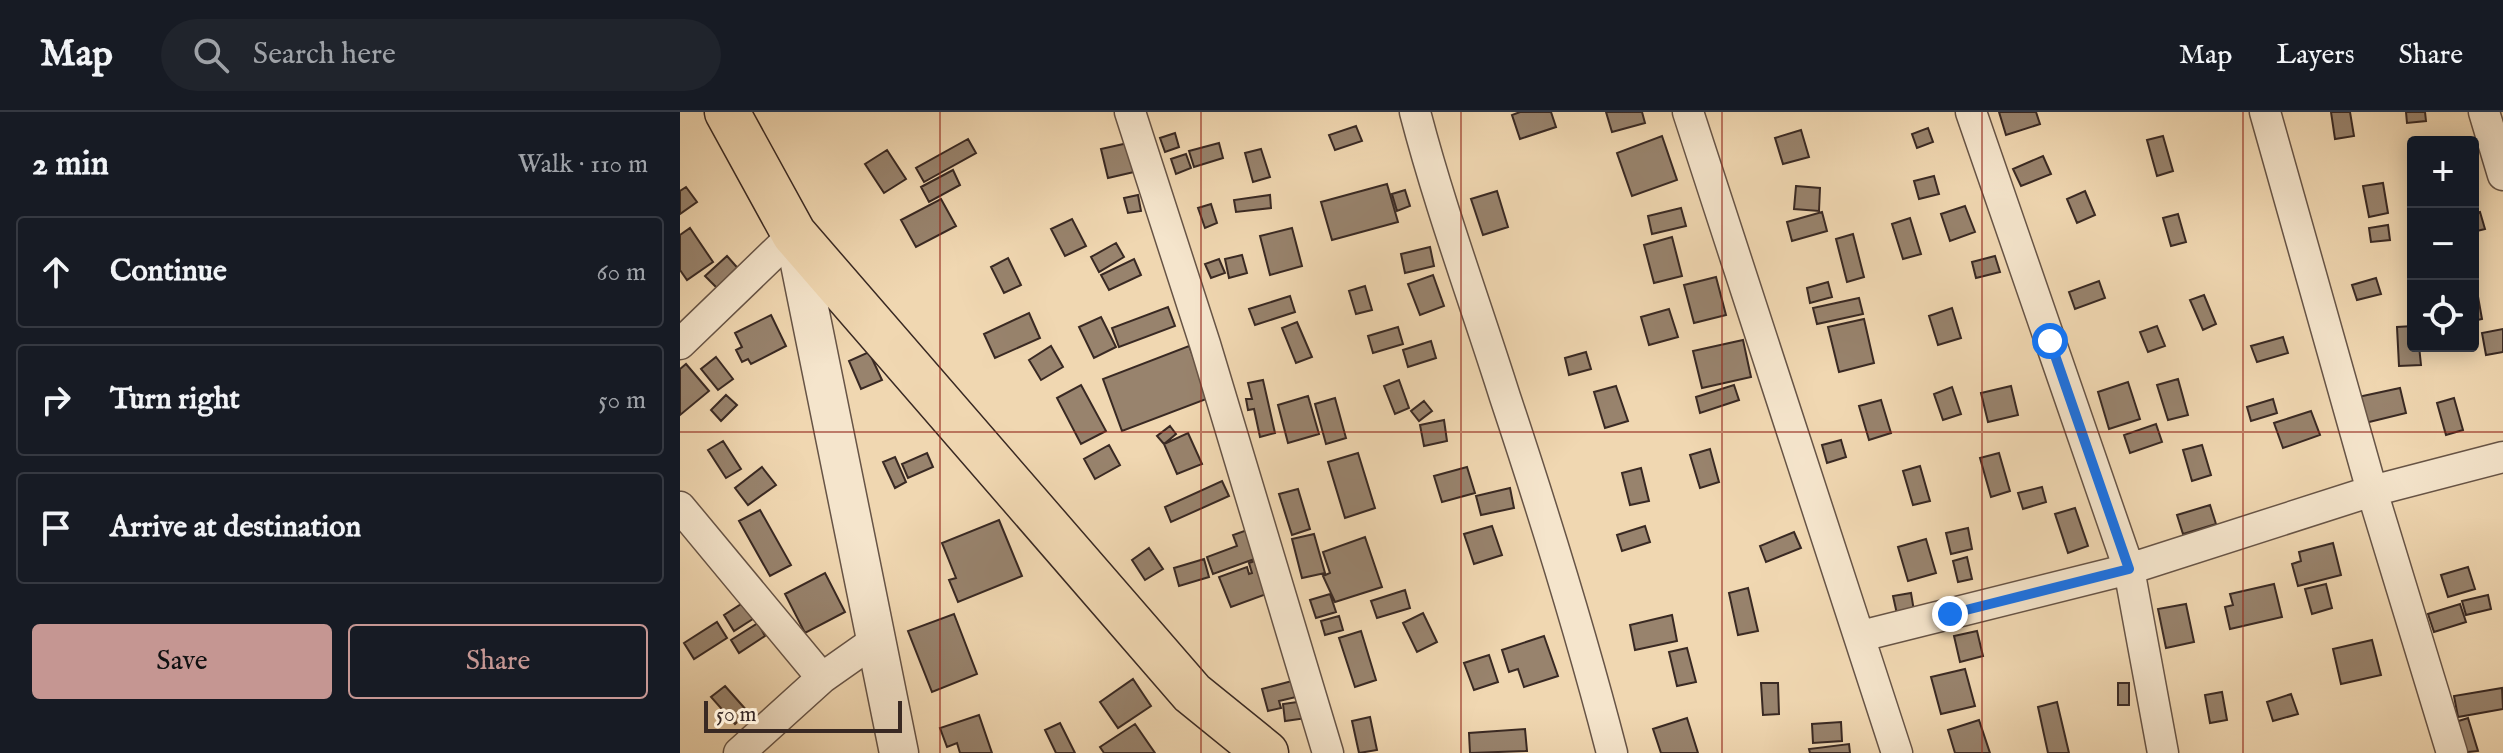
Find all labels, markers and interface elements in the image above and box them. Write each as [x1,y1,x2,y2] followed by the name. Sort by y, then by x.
[161,19,721,91] search box
[40,31,113,79] text: Map
[189,33,233,77] icon: search
[253,36,396,74] text: Search here
[2179,38,2232,73] text: Map
[2276,38,2355,73] text: Layers
[2399,38,2463,73] text: Share
[2407,136,2479,352] map controls
[2407,136,2479,208] button: +
[32,143,109,186] text: 2 min
[518,148,648,181] text: Walk · 110 m
[2407,208,2479,280] button: −
[34,250,78,294] icon: ahead
[110,253,227,291] text: Continue
[597,256,646,289] text: 60 m
[2407,280,2479,352] button: locate
[2032,323,2068,359] route start
[34,378,78,422] icon: right
[110,381,240,419] text: Turn right
[598,384,646,417] text: 50 m
[34,506,78,550] icon: arrive
[110,509,361,547] text: Arrive at destination
[1932,596,1968,632] route end
[32,624,332,699] button: Save
[348,624,648,699] button: Share
[704,697,902,733] scale bar
[716,701,757,729] text: 50 m

